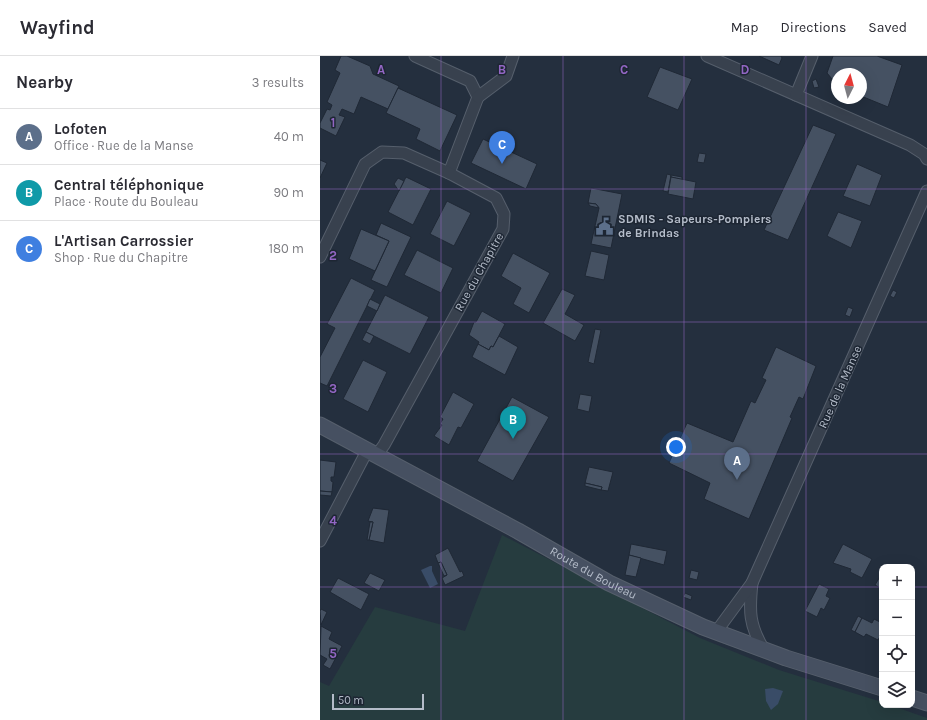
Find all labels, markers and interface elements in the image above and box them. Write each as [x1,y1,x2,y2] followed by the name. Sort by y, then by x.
[20,17,95,39] text: Wayfind
[731,19,759,36] text: Map
[781,19,846,36] text: Directions
[868,19,907,36] text: Saved
[377,62,385,77] text: A
[498,62,506,77] text: B
[620,62,628,77] text: C
[741,62,750,77] text: D
[831,68,867,104] north arrow
[16,72,73,92] text: Nearby
[252,75,304,90] text: 3 results
[331,115,335,130] text: 1
[54,120,107,138] text: Lofoten
[25,129,33,144] text: A
[274,129,304,144] text: 40 m
[489,131,515,164] pin: C
[54,138,194,153] text: Office · Rue de la Manse
[54,176,204,194] text: Central téléphonique
[25,185,33,200] text: B
[273,185,304,200] text: 90 m
[54,194,199,209] text: Place · Route du Bouleau
[618,212,771,240] place label: SDMIS - Sapeurs-Pompiers de Brindas
[595,216,615,236] public building icon: SDMIS - Sapeurs-Pompiers de Brindas
[452,230,506,314] street label: Rue du Chapitre
[54,232,193,250] text: L'Artisan Carrossier
[25,241,33,256] text: C
[269,241,304,256] text: 180 m
[329,248,337,263] text: 2
[54,250,188,265] text: Shop · Rue du Chapitre
[815,343,865,431] street label: Rue de la Manse
[329,381,337,396] text: 3
[500,406,526,439] pin: B
[666,437,686,457] your location
[724,447,750,480] pin: A
[329,513,337,528] text: 4
[548,544,639,602] street label: Route du Bouleau
[879,564,915,708] map controls
[879,564,915,600] button: +
[879,600,915,636] button: −
[879,636,915,672] button: locate
[329,646,337,661] text: 5
[879,672,915,708] button: layers
[332,692,424,711] scale bar
[338,694,364,707] text: 50 m

